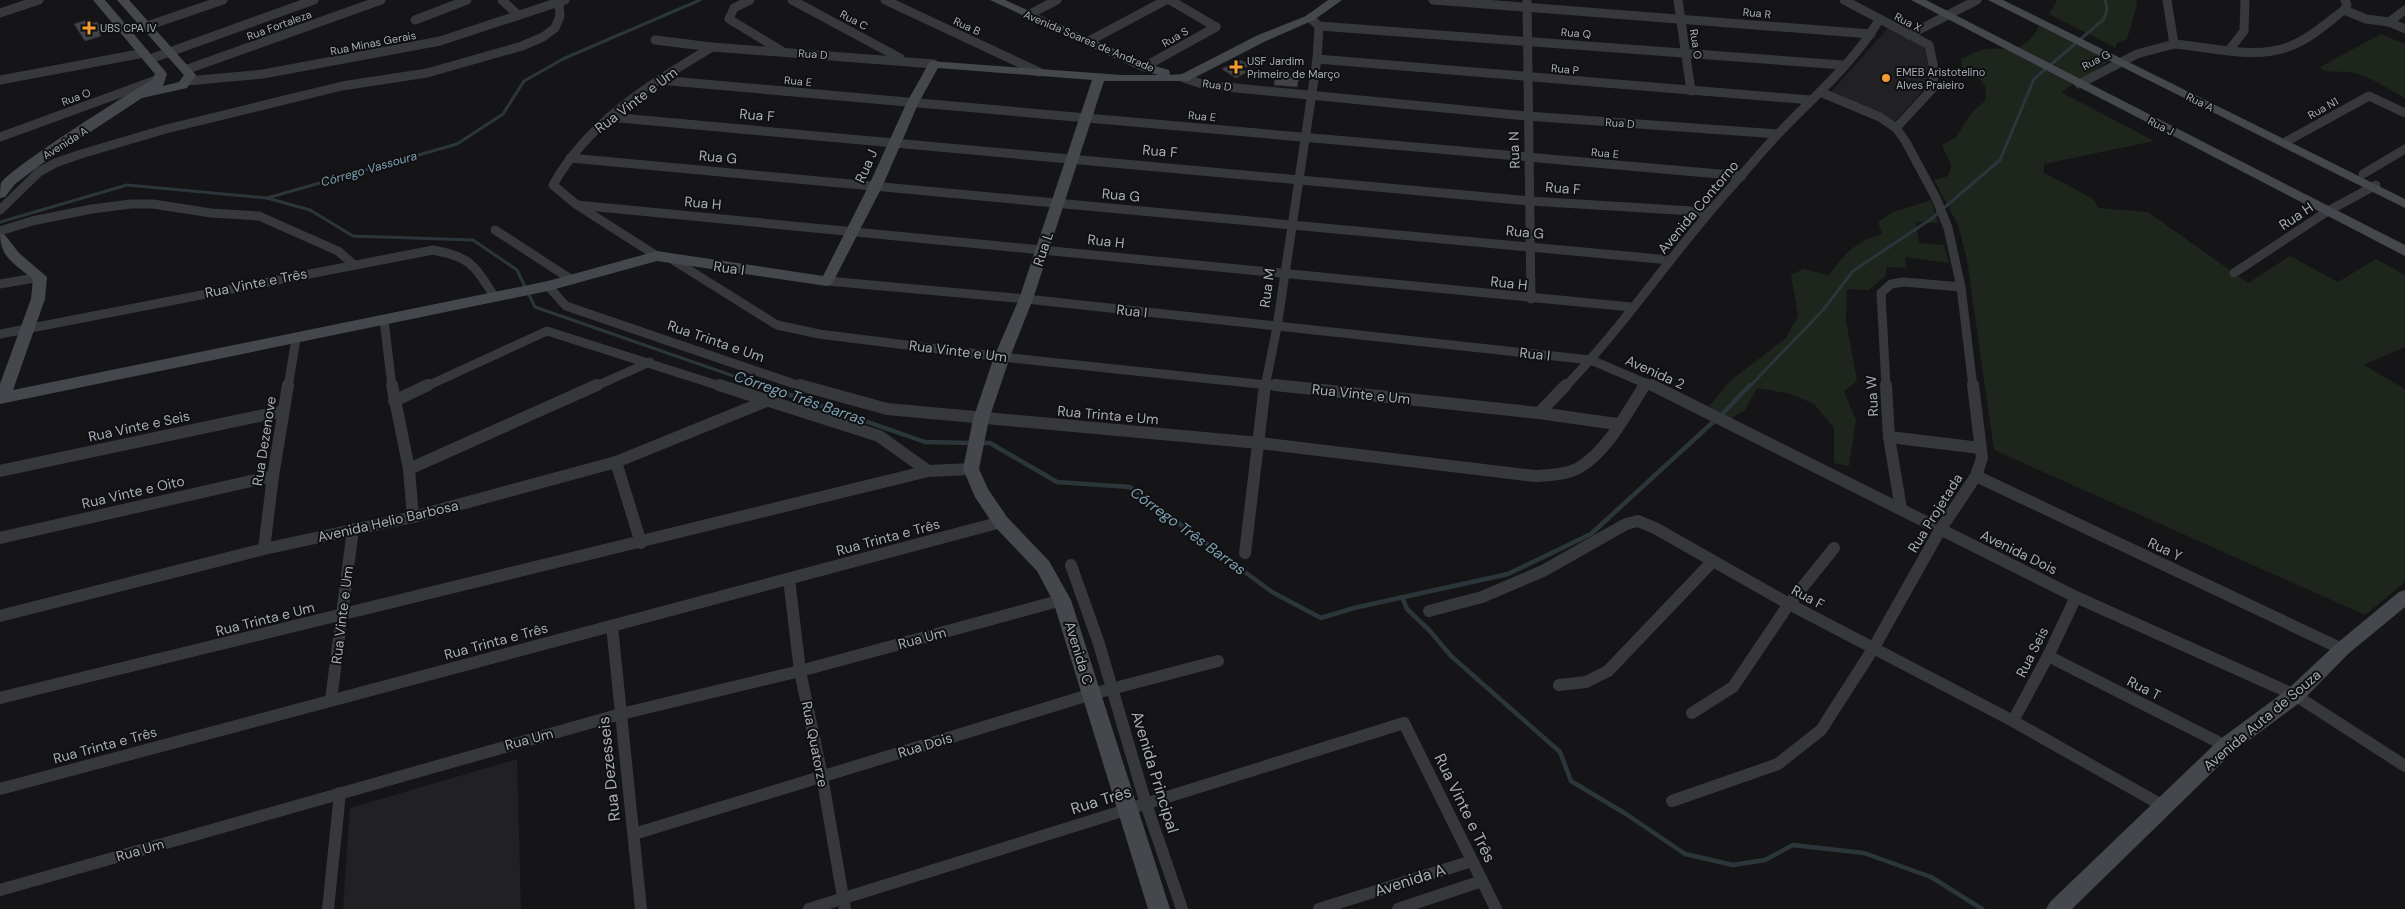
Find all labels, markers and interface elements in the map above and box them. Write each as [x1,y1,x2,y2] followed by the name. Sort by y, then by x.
[1742,5,1772,21] street label: Rua R
[245,7,313,43] street label: Rua Fortaleza
[838,7,870,33] street label: Rua C
[1022,7,1156,75] street label: Avenida Soares de Andrade
[1892,9,1924,35] street label: Rua X
[951,14,983,38] street label: Rua B
[82,21,96,35] marker: UBS CPA IV
[100,21,157,35] place label: UBS CPA IV
[1159,24,1191,50] street label: Rua S
[1560,25,1592,41] street label: Rua Q
[329,28,417,58] street label: Rua Minas Gerais
[1687,28,1705,60] street label: Rua O
[798,46,829,62] street label: Rua D
[2079,47,2113,73] street label: Rua G
[1247,54,1340,81] place label: USF Jardim Primeiro de Março
[1229,60,1243,74] marker: USF Jardim Primeiro de Março
[1550,61,1580,77] street label: Rua P
[591,63,681,137] street label: Rua Vinte e Um
[1896,65,1985,92] place label: EMEB Aristotelino Alves Praieiro
[1880,72,1892,84] marker: EMEB Aristotelino Alves Praieiro
[783,73,813,89] street label: Rua E
[1202,76,1233,94] street label: Rua D
[59,85,93,109] street label: Rua O
[2184,89,2216,115] street label: Rua A
[2305,94,2341,122] street label: Rua N1
[739,105,776,126] street label: Rua F
[1187,108,1217,124] street label: Rua E
[2146,114,2176,138] street label: Rua J
[1605,115,1636,131] street label: Rua D
[40,124,90,162] street label: Avenida A
[1504,131,1524,169] street label: Rua N
[1142,141,1179,162] street label: Rua F
[1590,145,1620,161] street label: Rua E
[698,146,738,168] street label: Rua G
[851,146,881,186] street label: Rua J
[319,148,419,190] water label: Córrego Vassoura
[1654,157,1742,257] street label: Avenida Contorno
[1545,178,1582,198] street label: Rua F
[1101,184,1141,206] street label: Rua G
[684,192,722,214] street label: Rua H
[2276,198,2316,234] street label: Rua H
[1505,221,1545,243] street label: Rua G
[1029,229,1057,269] street label: Rua L
[1087,230,1125,252] street label: Rua H
[712,257,746,279] street label: Rua I
[203,264,309,302] street label: Rua Vinte e Três
[1255,267,1279,309] street label: Rua M
[1490,272,1528,294] street label: Rua H
[1116,300,1148,322] street label: Rua I
[665,316,767,366] street label: Rua Trinta e Um
[908,336,1008,366] street label: Rua Vinte e Um
[1519,343,1551,365] street label: Rua I
[1622,351,1688,393] street label: Avenida 2
[731,366,869,430] water label: Córrego Três Barras
[1862,374,1882,417] street label: Rua W
[1311,380,1411,408] street label: Rua Vinte e Um
[248,395,280,487] street label: Rua Dezenove
[1057,402,1159,428] street label: Rua Trinta e Um
[86,406,192,446] street label: Rua Vinte e Seis
[1904,470,1966,556] street label: Rua Projetada
[80,471,186,513] street label: Rua Vinte e Oito
[1126,482,1250,580] water label: Córrego Três Barras
[316,496,460,546] street label: Avenida Helio Barbosa
[834,514,942,560] street label: Rua Trinta e Três
[1978,526,2060,578] street label: Avenida Dois
[2145,533,2185,565] street label: Rua Y
[327,565,357,665] street label: Rua Vinte e Um
[1788,581,1828,613] street label: Rua F
[214,598,316,640] street label: Rua Trinta e Um
[442,618,550,664] street label: Rua Trinta e Três
[1061,619,1097,687] street label: Avenida C
[896,623,948,653] street label: Rua Um
[2012,624,2052,680] street label: Rua Seis
[2200,666,2324,774] street label: Avenida Auta de Souza
[2124,672,2164,704] street label: Rua T
[798,700,832,789] street label: Rua Quatorze
[1126,708,1184,836] street label: Avenida Principal
[593,716,625,822] street label: Rua Dezesseis
[51,722,159,768] street label: Rua Trinta e Três
[503,724,555,754] street label: Rua Um
[896,728,954,762] street label: Rua Dois
[1430,750,1500,866] street label: Rua Vinte e Três
[1068,781,1134,819] street label: Rua Três
[114,835,166,865] street label: Rua Um
[1372,859,1449,901] street label: Avenida A

